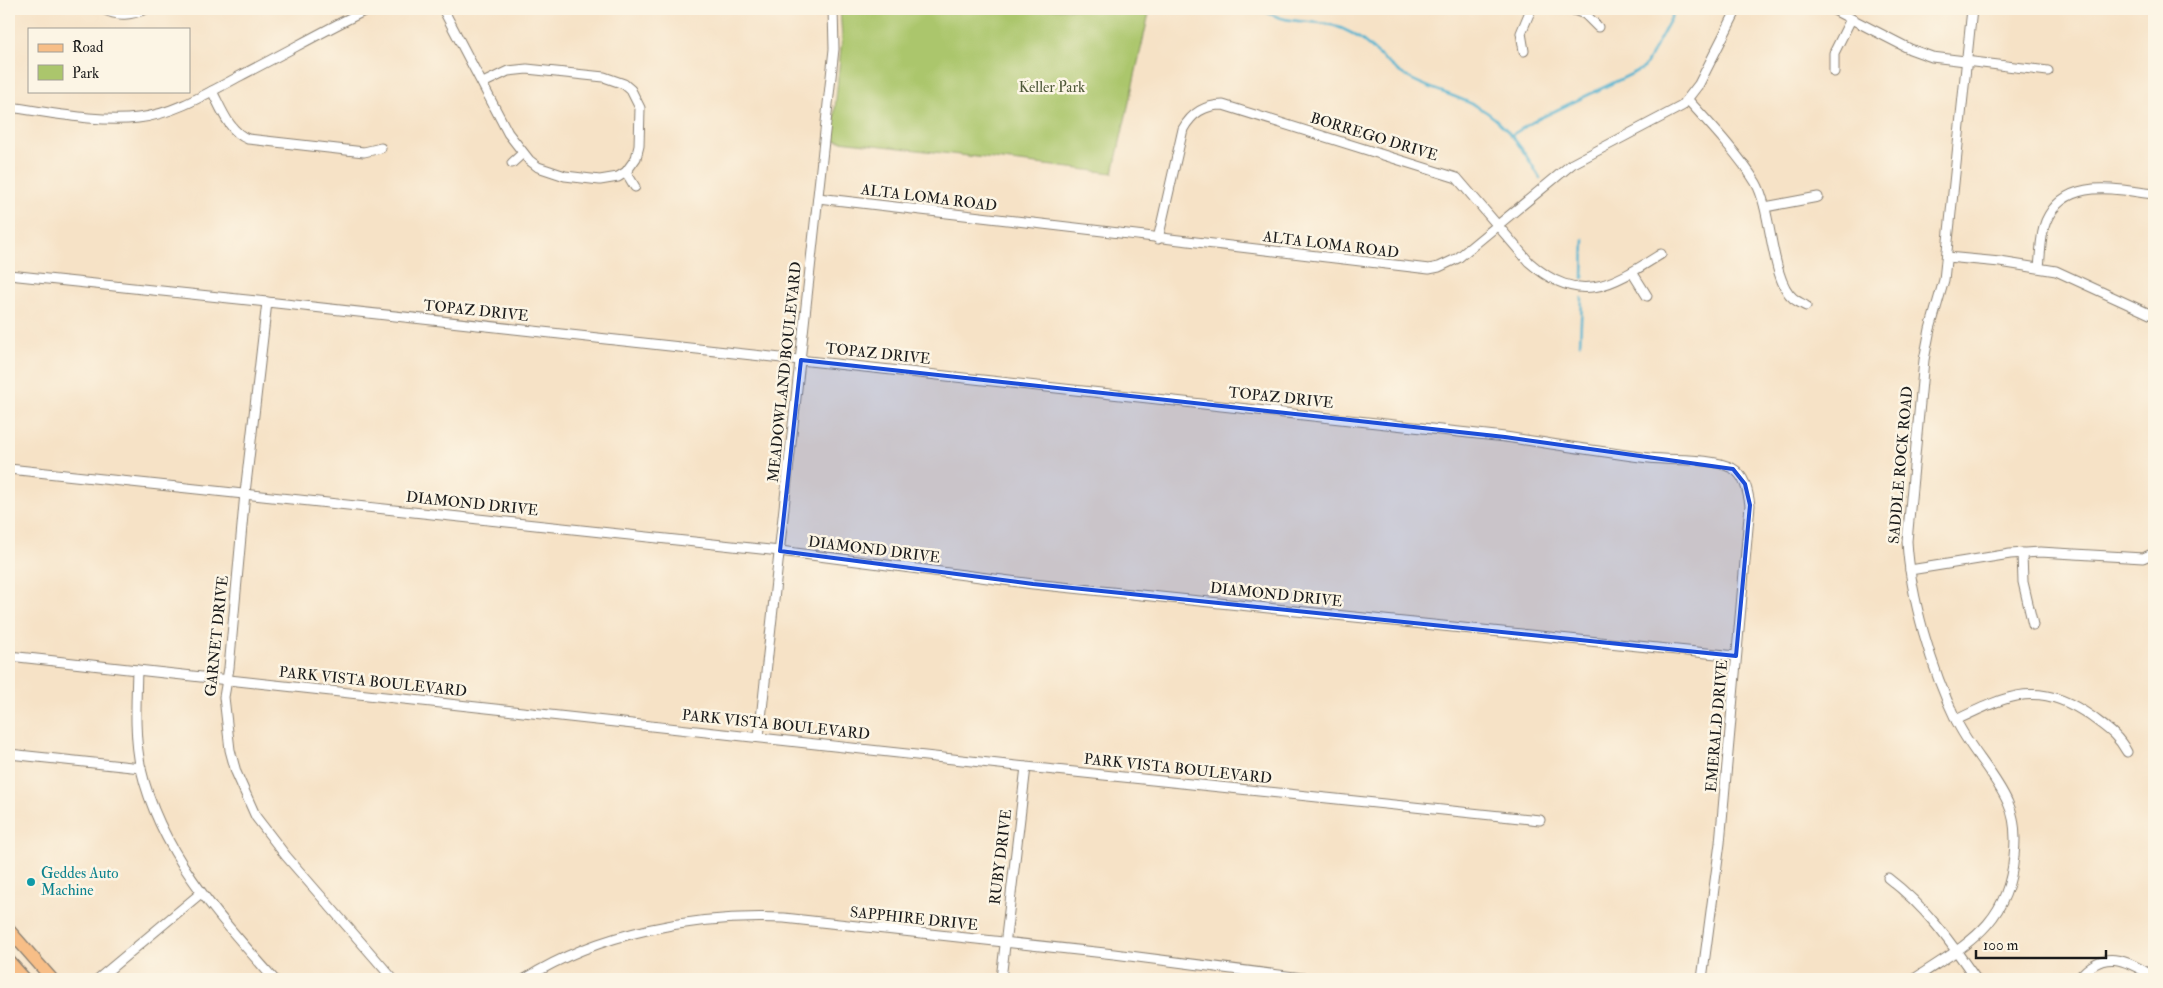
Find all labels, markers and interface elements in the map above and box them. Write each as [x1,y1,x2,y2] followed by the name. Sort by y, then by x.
[28,28,190,92] legend
[72,38,104,57] text: Road
[72,64,99,83] text: Park
[1019,78,1085,97] park label: Keller Park
[1308,109,1440,165] street label: BORREGO DRIVE
[859,180,998,216] street label: ALTA LOMA ROAD
[1261,227,1400,263] street label: ALTA LOMA ROAD
[764,261,806,483] street label: MEADOWLAND BOULEVARD
[422,296,530,326] street label: TOPAZ DRIVE
[824,339,932,369] street label: TOPAZ DRIVE
[1227,383,1335,413] street label: TOPAZ DRIVE
[1885,385,1917,545] street label: SADDLE ROCK ROAD
[405,488,539,520] street label: DIAMOND DRIVE
[807,532,941,568] street label: DIAMOND DRIVE
[201,574,233,697] street label: GARNET DRIVE
[1209,579,1343,611] street label: DIAMOND DRIVE
[1702,659,1732,793] street label: EMERALD DRIVE
[278,663,468,701] street label: PARK VISTA BOULEVARD
[681,706,871,744] street label: PARK VISTA BOULEVARD
[1083,750,1273,788] street label: PARK VISTA BOULEVARD
[986,808,1016,906] street label: RUBY DRIVE
[41,864,118,900] place label: Geddes Auto Machine
[25,876,37,888] marker: Geddes Auto Machine
[849,903,979,935] street label: SAPPHIRE DRIVE
[1976,928,2106,960] scale bar
[1983,936,2019,955] text: 100 m

